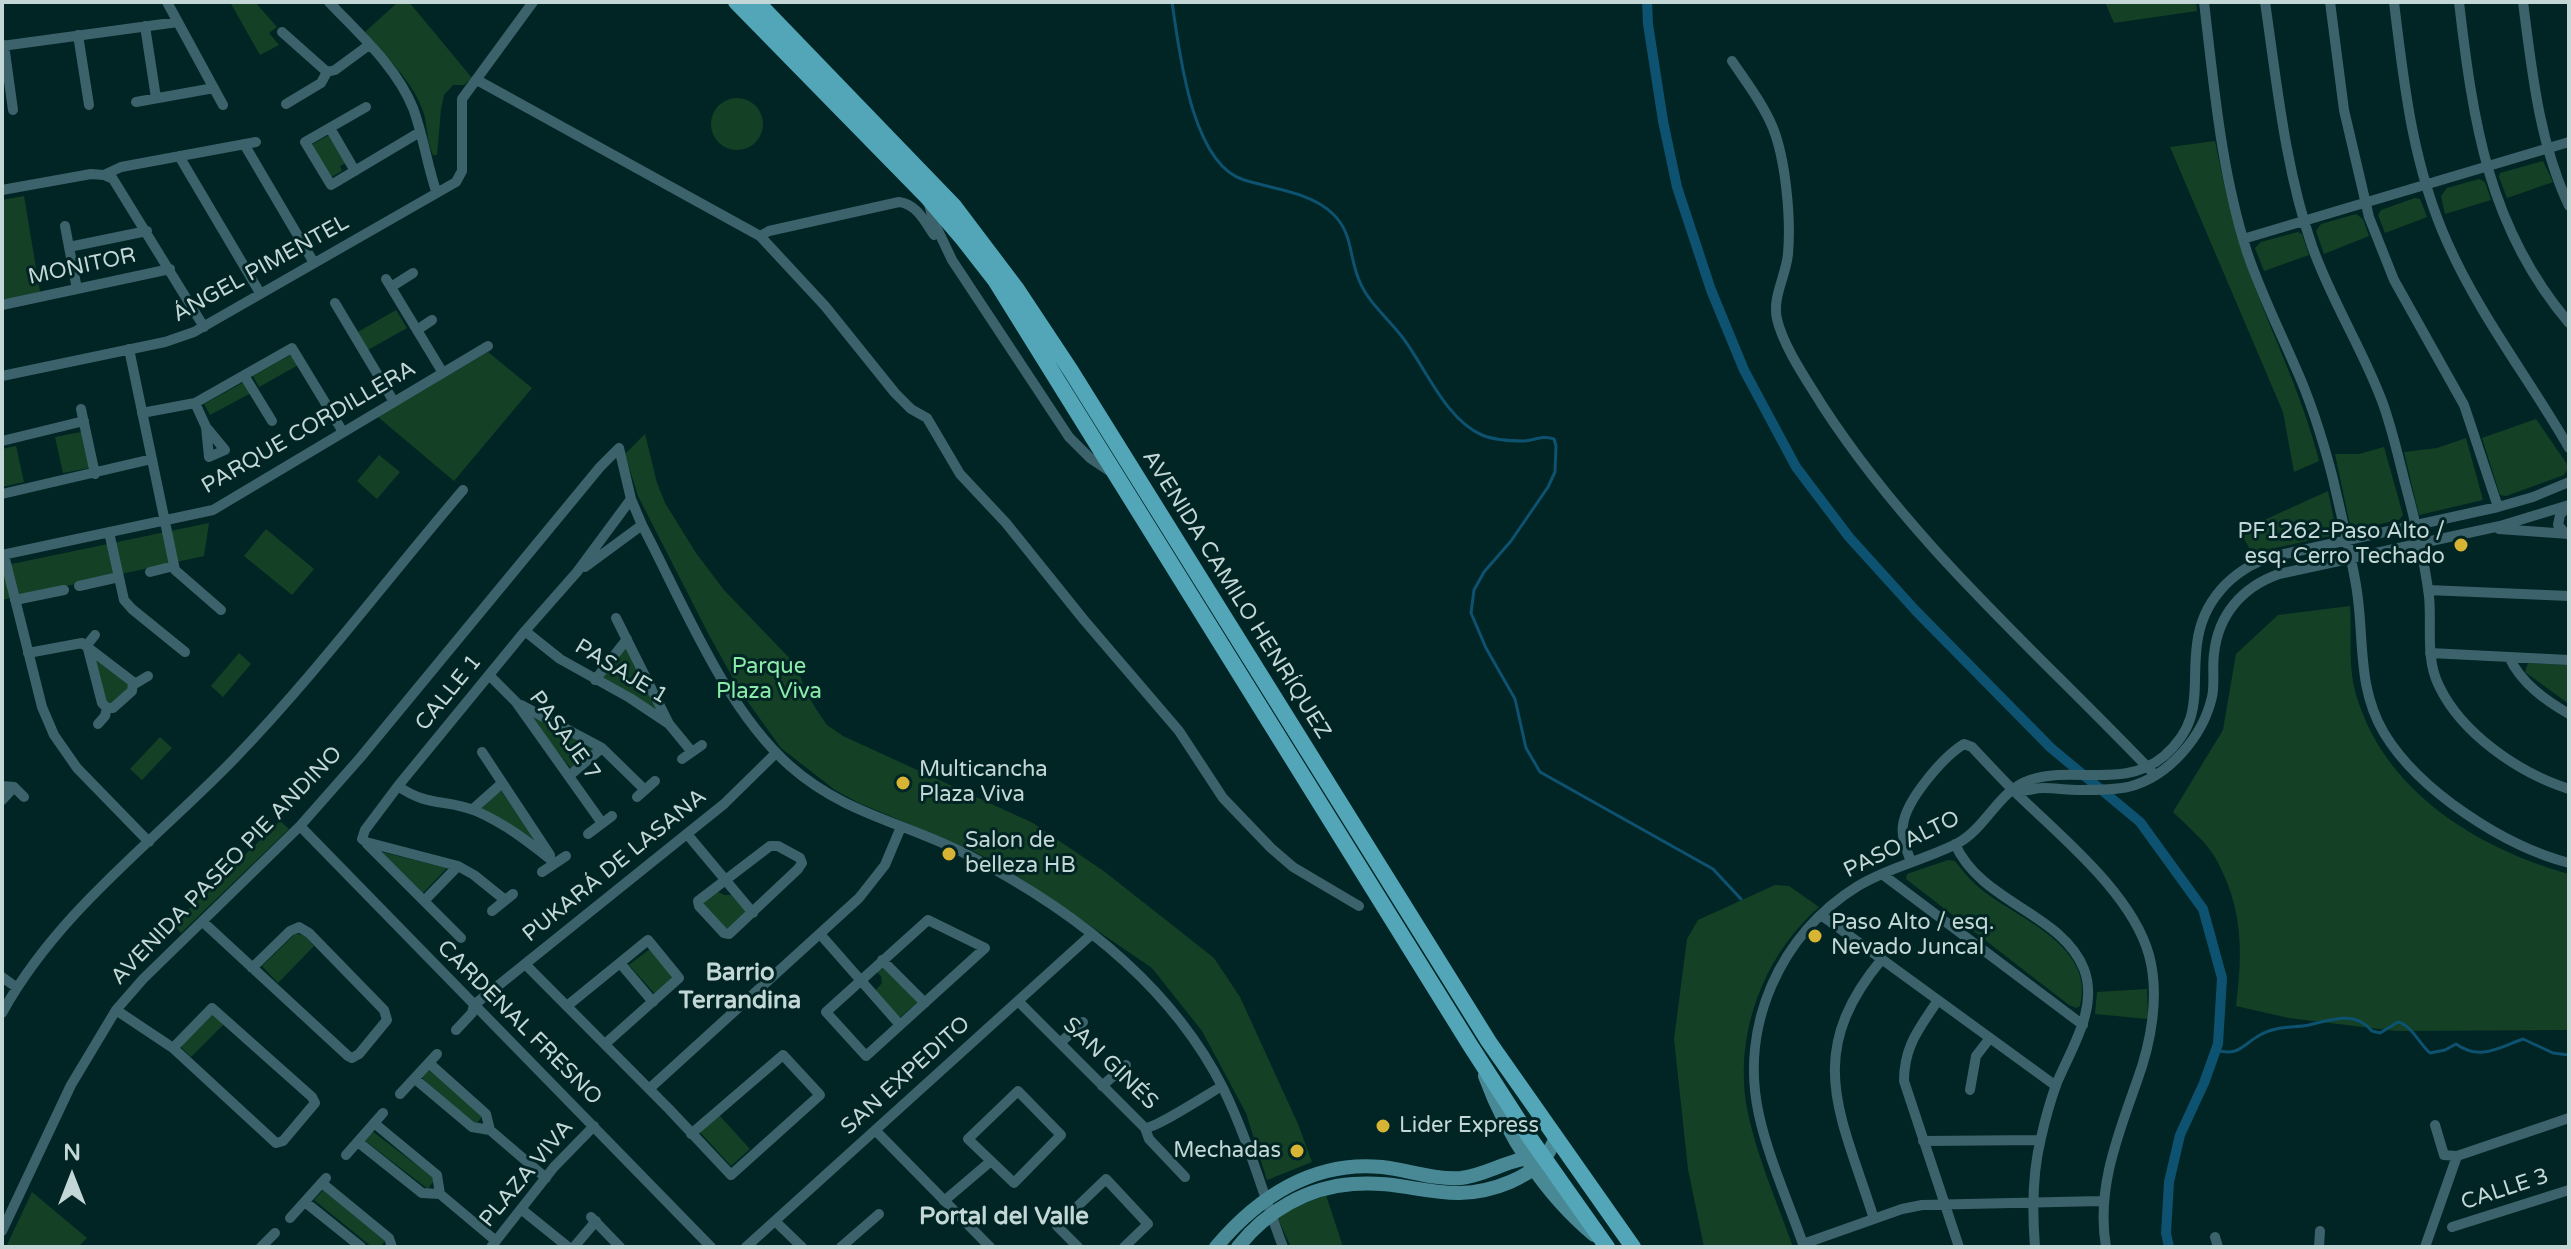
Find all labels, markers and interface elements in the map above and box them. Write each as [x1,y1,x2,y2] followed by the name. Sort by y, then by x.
[168,210,354,328] street label: ÁNGEL PIMENTEL
[26,243,138,291] street label: MONITOR
[197,356,421,500] street label: PARQUE CORDILLERA
[1136,446,1336,744] street label: AVENIDA CAMILO HENRÍQUEZ
[2238,519,2445,570] place label: PF1262-Paso Alto / esq. Cerro Techado
[2452,536,2470,554] marker: PF1262-Paso Alto / esq. Cerro Techado
[570,634,672,710] street label: PASAJE 1
[410,649,488,737] street label: CALLE 1
[716,654,822,706] park label: Parque Plaza Viva
[523,686,605,786] street label: PASAJE 7
[106,741,348,991] street label: AVENIDA PASEO PIE ANDINO
[919,757,1048,808] place label: Multicancha Plaza Viva
[894,774,912,792] marker: Multicancha Plaza Viva
[518,784,712,948] street label: PUKARÁ DE LASANA
[1840,806,1964,884] street label: PASO ALTO
[965,828,1076,880] place label: Salon de belleza HB
[940,845,958,863] marker: Salon de belleza HB
[1831,910,1994,962] place label: Paso Alto / esq. Nevado Juncal
[1806,927,1824,945] marker: Paso Alto / esq. Nevado Juncal
[431,935,607,1111] street label: CARDENAL FRESNO
[679,960,801,1016] district label: Barrio Terrandina
[836,1011,976,1141] street label: SAN EXPEDITO
[1057,1012,1163,1116] street label: SAN GINÉS
[1399,1113,1539,1139] place label: Lider Express
[475,1115,579,1233] street label: PLAZA VIVA
[1374,1117,1392,1135] marker: Lider Express
[32,1137,112,1217] north arrow
[1173,1138,1281,1164] place label: Mechadas
[63,1140,81,1166] text: N
[1288,1142,1306,1160] marker: Mechadas
[2458,1163,2552,1217] street label: CALLE 3
[919,1204,1089,1232] district label: Portal del Valle

